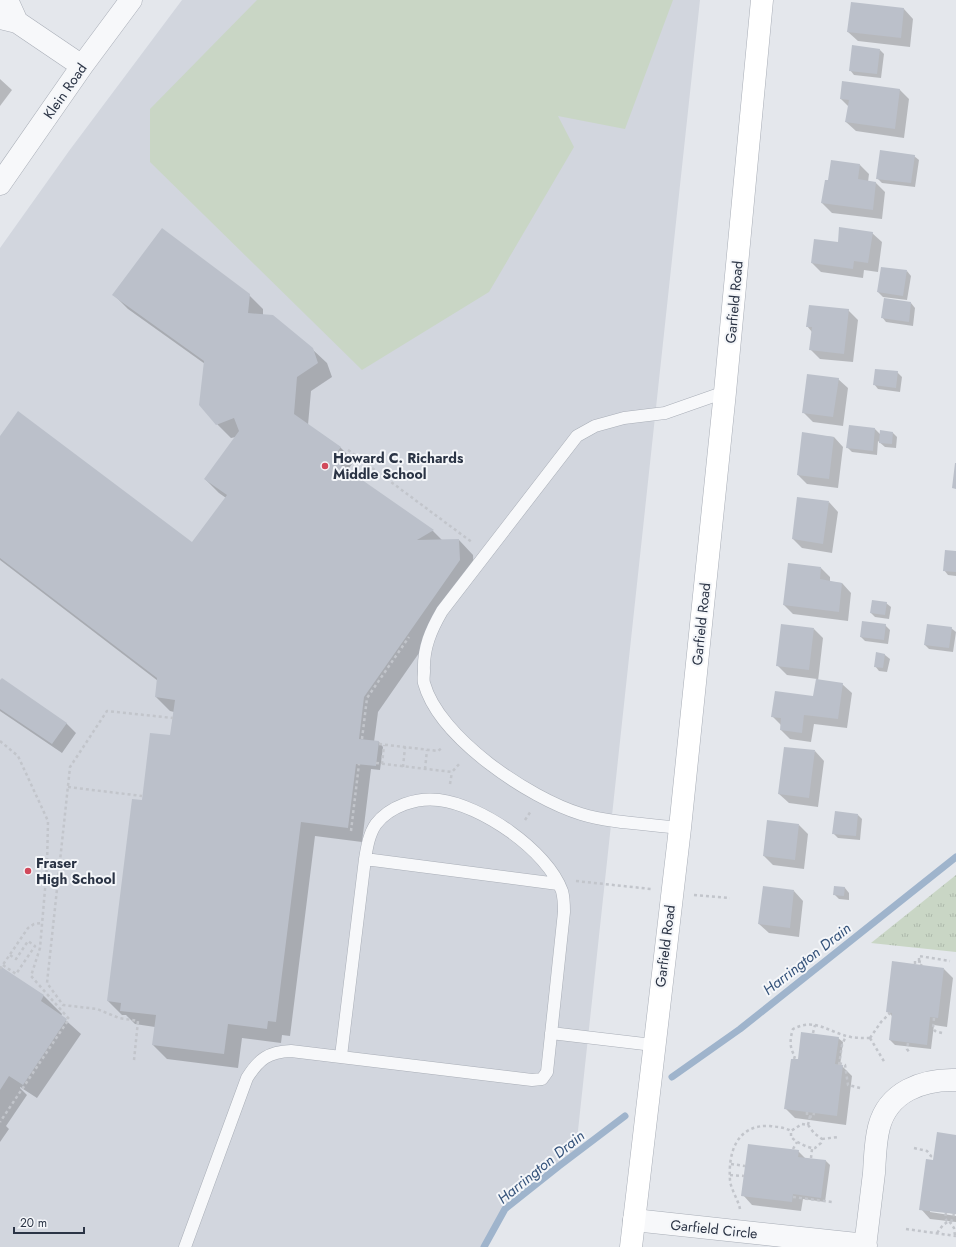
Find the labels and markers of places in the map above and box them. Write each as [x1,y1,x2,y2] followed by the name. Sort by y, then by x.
[333,448,464,484] place label: Howard C. Richards Middle School
[320,461,330,471] marker: Howard C. Richards Middle School
[36,853,116,889] place label: Fraser High School
[23,866,33,876] marker: Fraser High School

